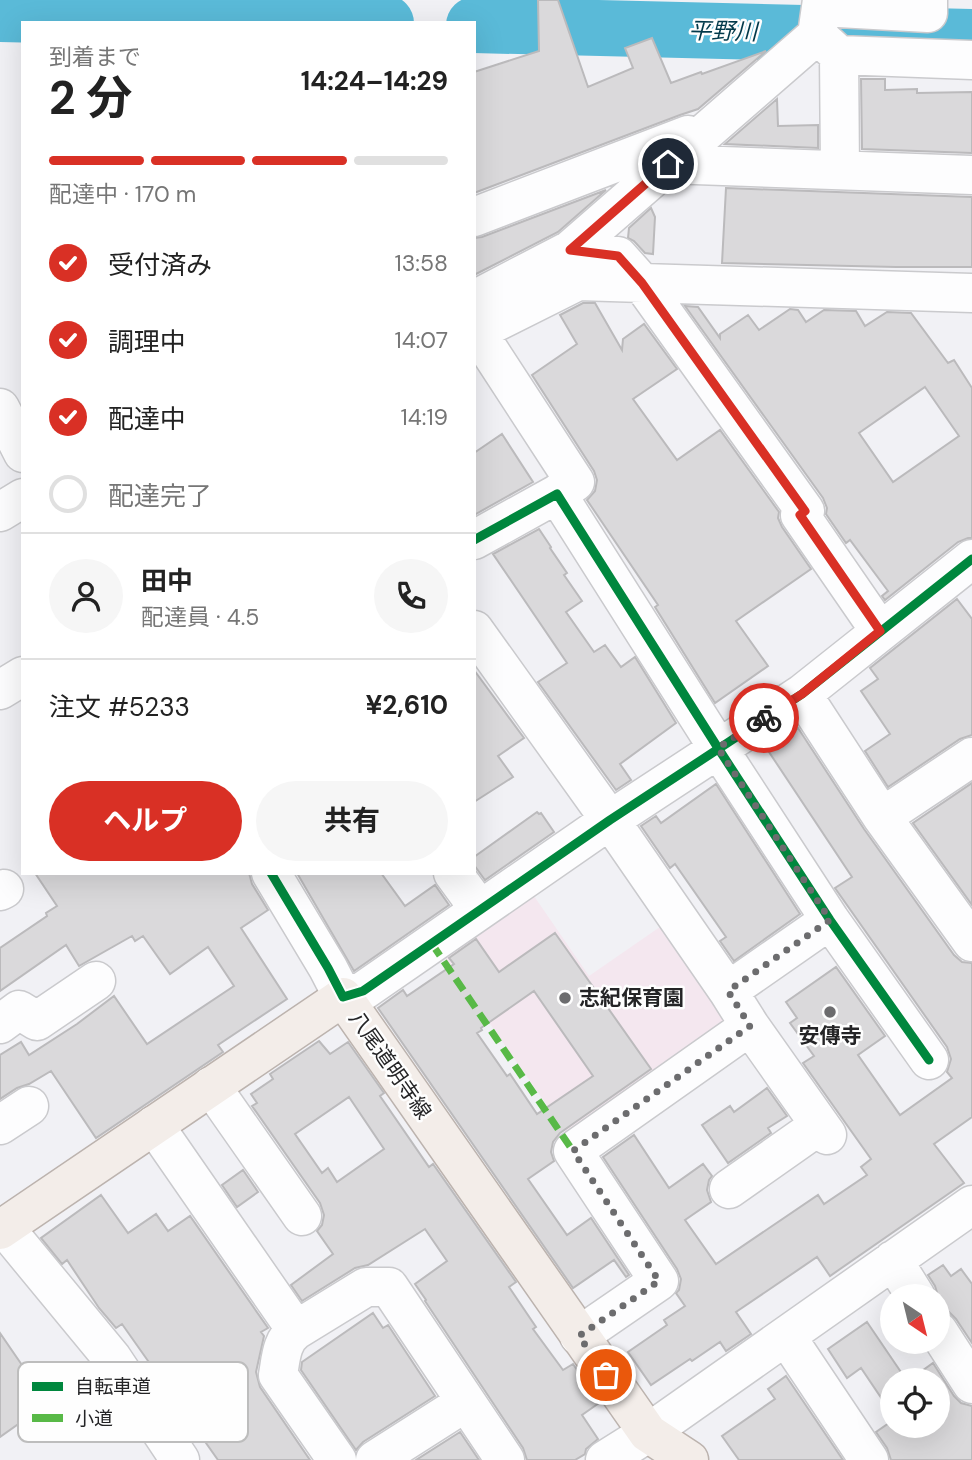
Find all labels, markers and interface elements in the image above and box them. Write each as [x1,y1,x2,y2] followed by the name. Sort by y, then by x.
[688,15,761,47] water label: 平野川
[49,42,141,72] text: 到着まで
[301,64,448,98] text: 14:24–14:29
[49,68,132,128] text: 2 分
[638,134,698,194] pin
[649,145,687,183] icon: home
[49,179,196,209] text: 配達中 · 170 m
[49,244,87,282] icon: check
[108,248,212,282] text: 受付済み
[395,248,448,278] text: 13:58
[49,321,87,359] icon: check
[108,325,186,359] text: 調理中
[395,325,448,355] text: 14:07
[49,398,87,436] icon: check
[108,402,186,436] text: 配達中
[401,402,448,432] text: 14:19
[108,479,212,513] text: 配達完了
[49,559,123,633] button: person
[374,559,448,633] button: phone
[141,564,193,598] text: 田中
[141,602,259,632] text: 配達員 · 4.5
[729,683,799,753] courier
[365,688,448,722] text: ¥2,610
[49,690,190,724] text: 注文 #5233
[745,699,783,737] icon: bike
[49,781,242,861] button: ヘルプ
[256,781,448,861] button: 共有
[579,984,684,1012] place label: 志紀保育園
[557,990,573,1006] marker: 志紀保育園
[822,1004,838,1020] marker: 安傳寺
[342,1005,438,1125] street label: 八尾道明寺線
[799,1022,862,1050] place label: 安傳寺
[880,1284,950,1354] north arrow
[880,1284,950,1438] map controls
[576,1345,636,1405] pin
[587,1356,625,1394] icon: bag
[18,1362,248,1442] legend
[880,1368,950,1438] button: locate
[75,1374,151,1399] text: 自転車道
[75,1406,113,1431] text: 小道

